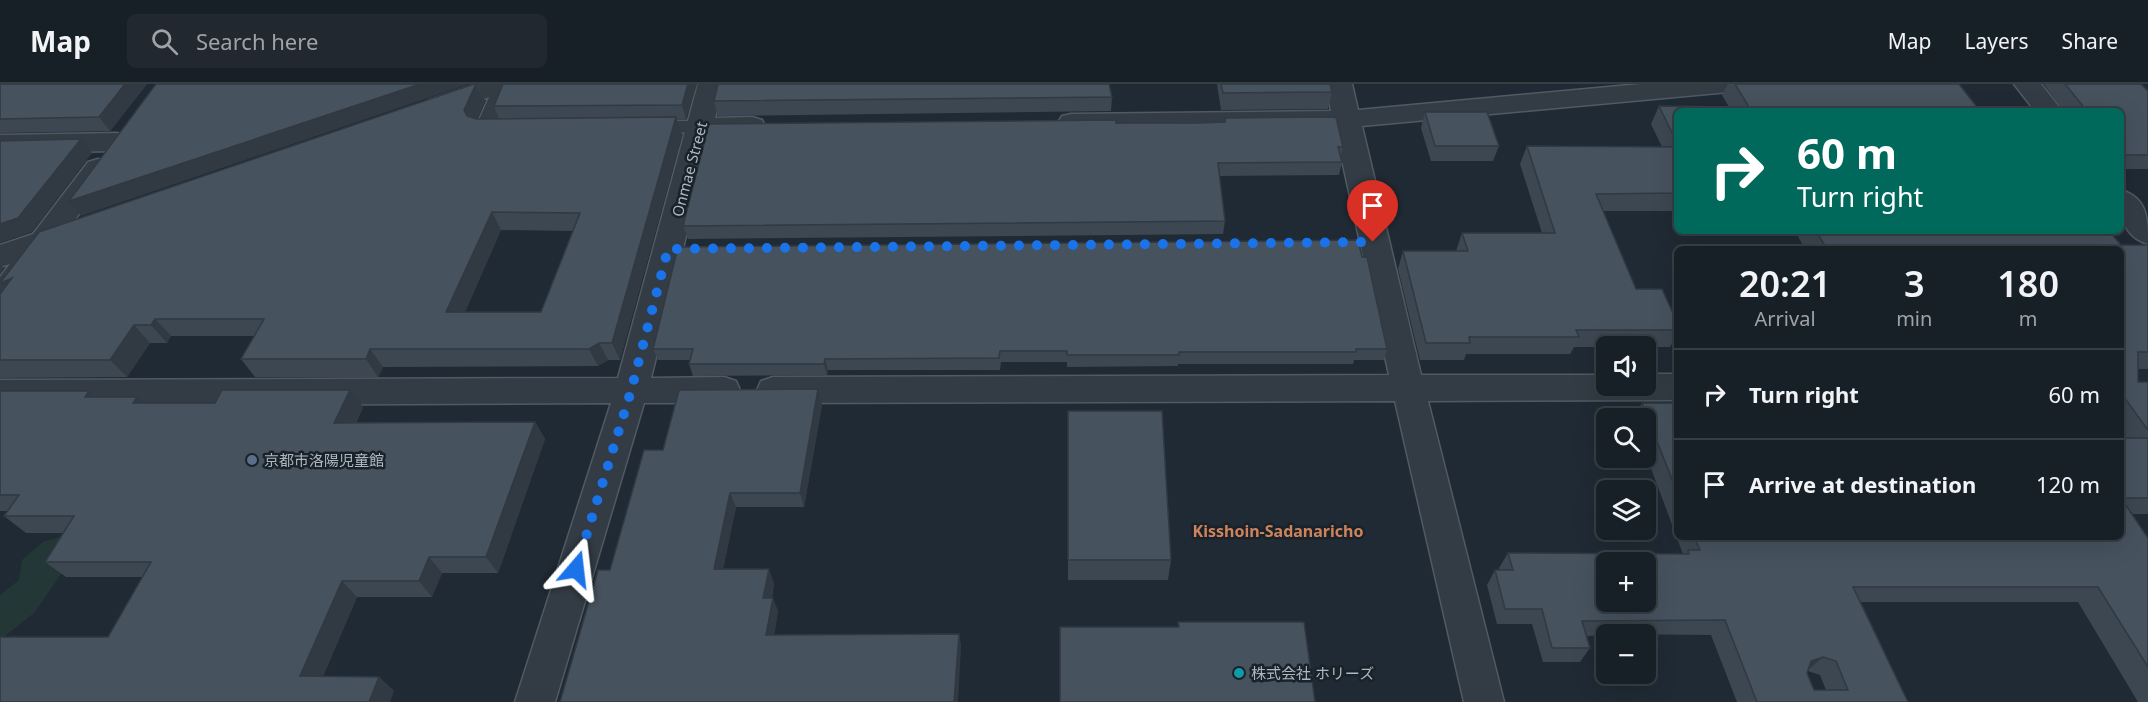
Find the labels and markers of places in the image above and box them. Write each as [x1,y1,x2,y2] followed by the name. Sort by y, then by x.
[1347,180,1398,242] pin
[264,450,384,470] place label: 京都市洛陽児童館
[245,453,259,467] marker: 京都市洛陽児童館
[1251,663,1374,683] place label: 株式会社 ホリーズ
[1232,666,1246,680] marker: 株式会社 ホリーズ

